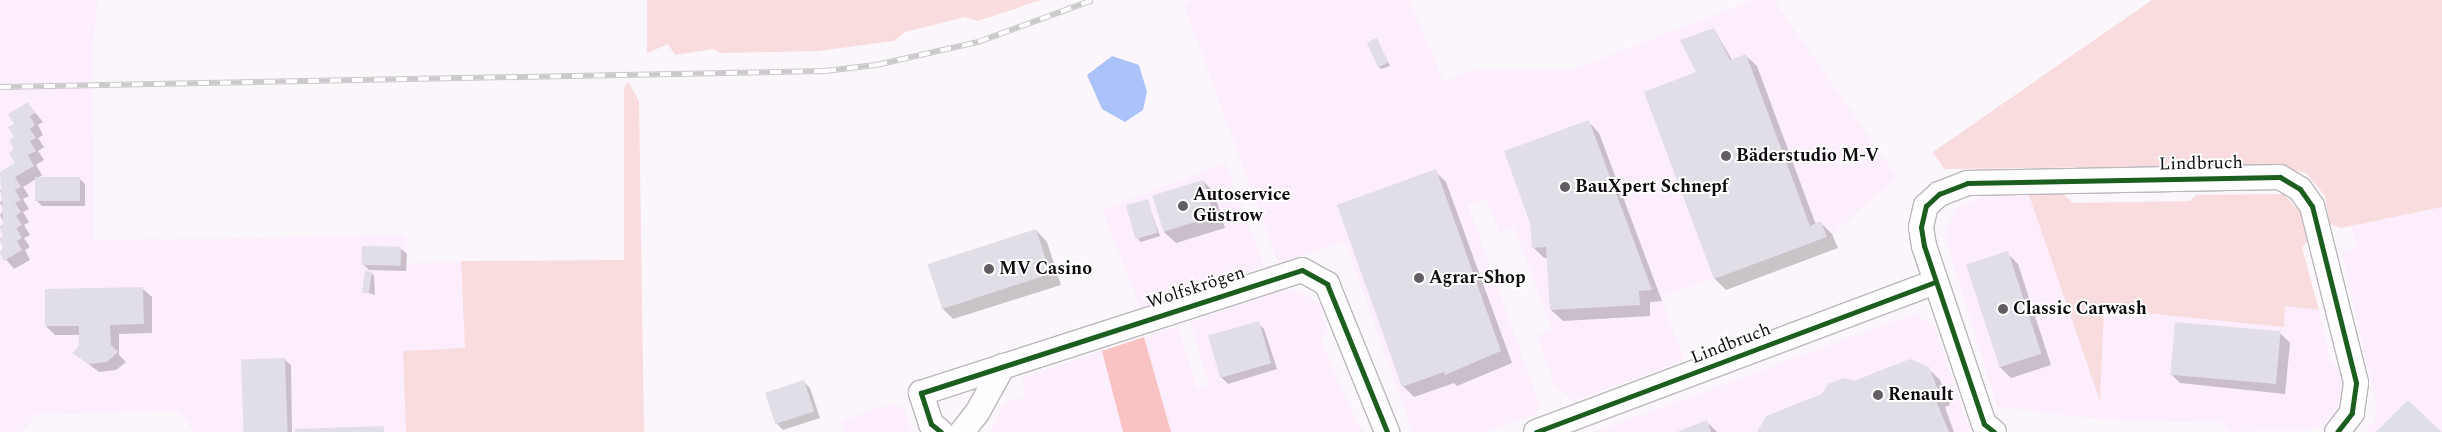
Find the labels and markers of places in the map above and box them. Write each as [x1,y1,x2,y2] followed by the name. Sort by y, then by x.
[1736,145,1879,167] place label: Bäderstudio M-V
[1720,150,1732,162] marker: Bäderstudio M-V
[1575,176,1728,198] place label: BauXpert Schnepf
[1559,181,1571,193] marker: BauXpert Schnepf
[1193,185,1290,228] place label: Autoservice Güstrow
[1177,200,1189,212] marker: Autoservice Güstrow
[999,258,1092,280] place label: MV Casino
[983,263,995,275] marker: MV Casino
[1429,267,1526,289] place label: Agrar-Shop
[1413,272,1425,284] marker: Agrar-Shop
[2013,298,2147,320] place label: Classic Carwash
[1997,303,2009,315] marker: Classic Carwash
[1888,384,1954,406] place label: Renault
[1872,389,1884,401] marker: Renault

